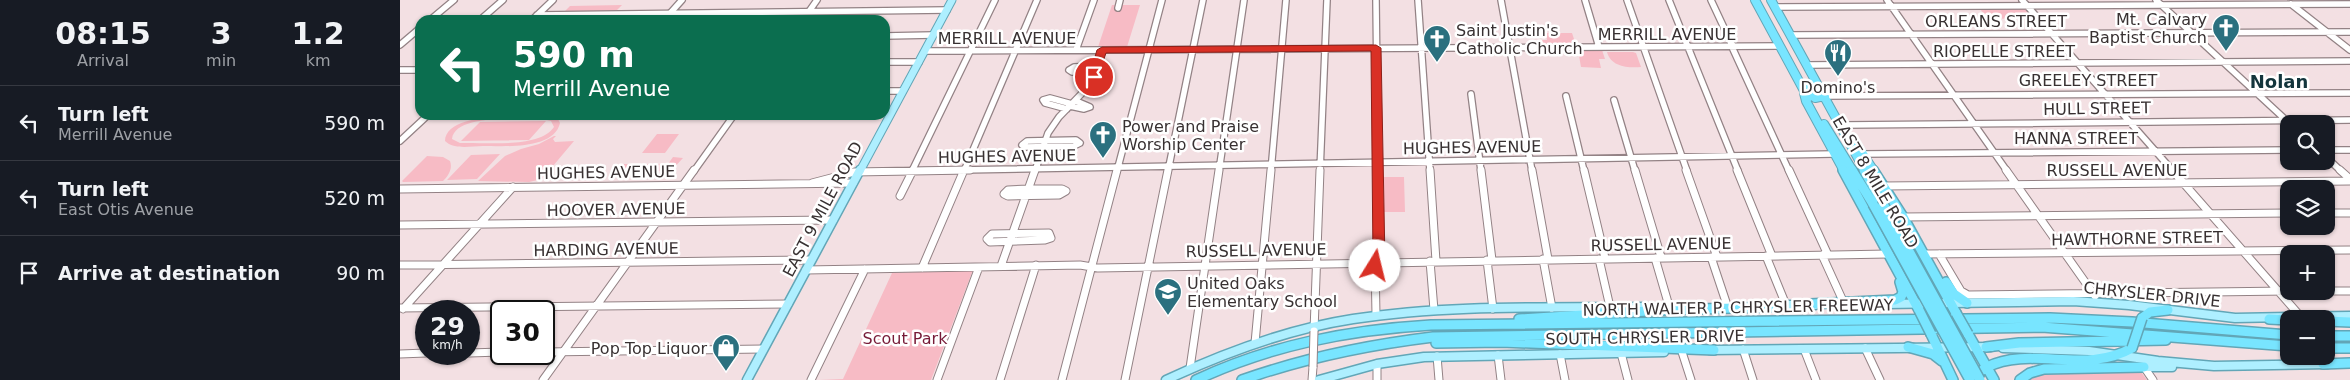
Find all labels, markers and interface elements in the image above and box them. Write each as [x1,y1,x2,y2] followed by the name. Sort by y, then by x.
[2089,10,2207,47] place label: Mt. Calvary Baptist Church
[1925,12,2067,31] street label: ORLEANS STREET
[2211,13,2241,52] church icon: Mt. Calvary Baptist Church
[55,16,151,51] text: 08:15
[211,16,232,51] text: 3
[292,16,345,51] text: 1.2
[1456,21,1583,58] place label: Saint Justin's Catholic Church
[1422,24,1452,63] church icon: Saint Justin's Catholic Church
[1598,25,1736,44] street label: MERRILL AVENUE
[938,29,1076,48] street label: MERRILL AVENUE
[430,35,495,100] icon: left
[513,35,635,75] text: 590 m
[1823,38,1853,77] restaurant icon: Domino's
[1933,42,2075,61] street label: RIOPELLE STREET
[77,51,129,70] text: Arrival
[206,51,236,70] text: min
[306,51,331,70] text: km
[1073,56,1115,98] pin
[1080,63,1108,91] icon: arrive
[2019,71,2158,90] street label: GREELEY STREET
[2250,71,2308,92] district label: Nolan
[513,76,670,101] text: Merrill Avenue
[1801,78,1875,97] place label: Domino's
[2043,98,2151,119] street label: HULL STREET
[58,103,149,125] text: Turn left
[15,109,43,137] icon: left
[324,112,385,134] text: 590 m
[1829,113,1923,252] street label: EAST 8 MILE ROAD
[2280,115,2335,365] map controls
[2280,115,2335,170] button: search
[1122,117,1259,154] place label: Power and Praise Worship Center
[1088,120,1118,159] church icon: Power and Praise Worship Center
[58,125,172,144] text: Merrill Avenue
[2014,129,2138,148] street label: HANNA STREET
[1403,137,1541,158] street label: HUGHES AVENUE
[779,138,866,280] street label: EAST 9 MILE ROAD
[938,146,1076,167] street label: HUGHES AVENUE
[2047,161,2187,180] street label: RUSSELL AVENUE
[537,162,675,183] street label: HUGHES AVENUE
[58,178,149,200] text: Turn left
[2280,180,2335,235] button: layers
[15,184,43,212] icon: left
[324,187,385,209] text: 520 m
[546,199,686,220] street label: HOOVER AVENUE
[58,200,194,219] text: East Otis Avenue
[2051,227,2223,249] street label: HAWTHORNE STREET
[1590,234,1732,255] street label: RUSSELL AVENUE
[533,239,679,260] street label: HARDING AVENUE
[1348,239,1400,291] position arrow
[1185,240,1327,261] street label: RUSSELL AVENUE
[2280,245,2335,300] button: +
[15,259,43,287] icon: arrive
[58,262,280,284] text: Arrive at destination
[336,262,385,284] text: 90 m
[1187,274,1337,311] place label: United Oaks Elementary School
[1153,277,1183,316] school or university icon: United Oaks Elementary School
[2082,278,2221,311] street label: CHRYSLER DRIVE
[1582,295,1894,320] street label: NORTH WALTER P. CHRYSLER FREEWAY
[490,300,555,365] speed limit sign: 30
[2280,310,2335,365] button: −
[430,312,465,341] text: 29
[1545,326,1745,349] street label: SOUTH CHRYSLER DRIVE
[863,329,948,348] park label: Scout Park
[711,333,741,372] shop icon: Pop Top Liquor
[432,338,463,352] text: km/h
[591,339,707,358] place label: Pop Top Liquor

